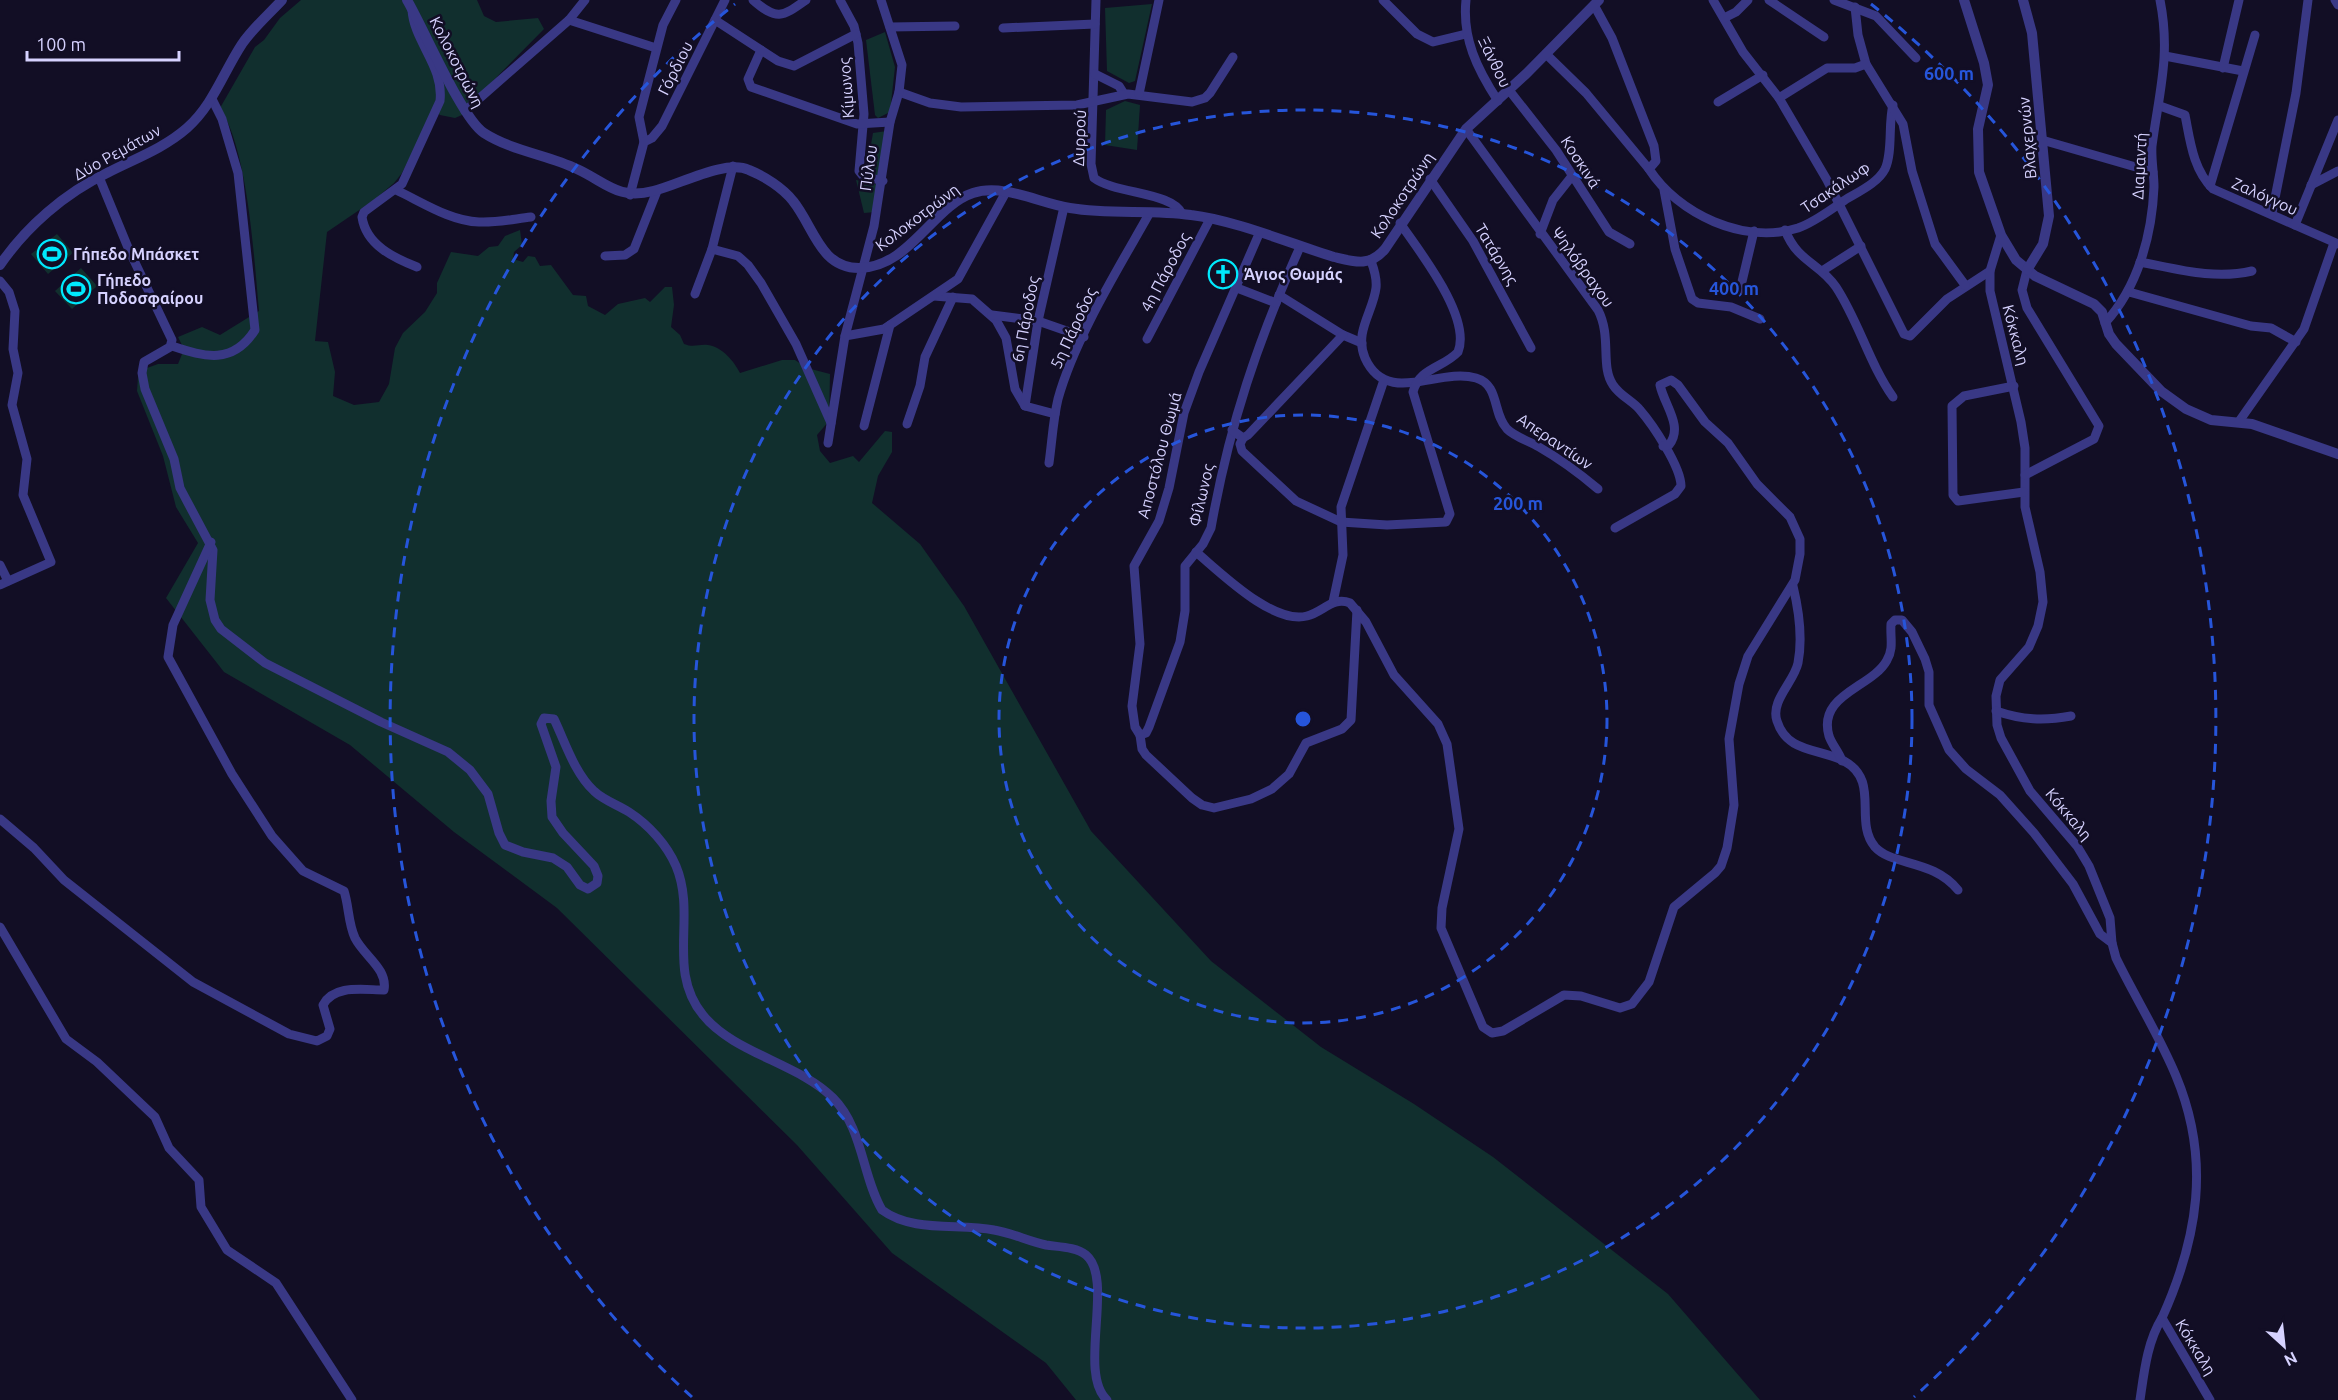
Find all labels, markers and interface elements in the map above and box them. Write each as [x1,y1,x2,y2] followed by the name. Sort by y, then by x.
[426,13,488,111] street label: Κολοκοτρώνη
[27,24,178,62] scale bar
[36,34,86,54] text: 100 m
[1475,34,1515,90] street label: Ξάνθου
[654,38,696,98] street label: Γόρδιου
[835,57,858,119] street label: Κίμωνος
[1924,63,1974,83] text: 600 m
[2014,96,2040,180] street label: Βλαχερνών
[1069,109,1089,167] street label: Δυρρού
[70,121,164,183] street label: Δύο Ρεμάτων
[2128,132,2150,200] street label: Διαμαντή
[1558,133,1605,192] street label: Κοσκινά
[856,144,880,192] street label: Πύλου
[1367,148,1437,242] street label: Κολοκοτρώνη
[1797,157,1873,217] street label: Τσακάλωφ
[2229,174,2301,218] street label: Ζαλόγγου
[872,180,962,254] street label: Κολοκοτρώνη
[1471,220,1522,288] street label: Τατάρνης
[1548,224,1618,310] street label: Ψηλόβραχου
[1137,229,1194,315] street label: 4η Πάροδος
[36,238,68,270] sports icon: Γήπεδο Μπάσκετ
[73,245,199,263] place label: Γήπεδο Μπάσκετ
[1207,258,1239,290] church icon: Άγιος Θωμάς
[1244,265,1343,284] place label: Άγιος Θωμάς
[97,271,203,307] place label: Γήπεδο Ποδοσφαίρου
[60,273,92,305] sports icon: Γήπεδο Ποδοσφαίρου
[1008,274,1043,364] street label: 6η Πάροδος
[1709,278,1759,298] text: 400 m
[1046,285,1101,372] street label: 5η Πάροδος
[1999,303,2033,367] street label: Κόκκαλη
[1133,389,1185,520] street label: Αποστόλου Θωμά
[1514,409,1596,473] street label: Απεραντίων
[1185,462,1218,528] street label: Φίλωνος
[1493,493,1543,513] text: 200 m
[1293,709,1313,729] centre of rings
[2042,784,2096,844] street label: Κόκκαλη
[2172,1316,2220,1378] street label: Κόκκαλη
[2254,1316,2314,1376] north arrow
[2281,1349,2300,1370] text: N

